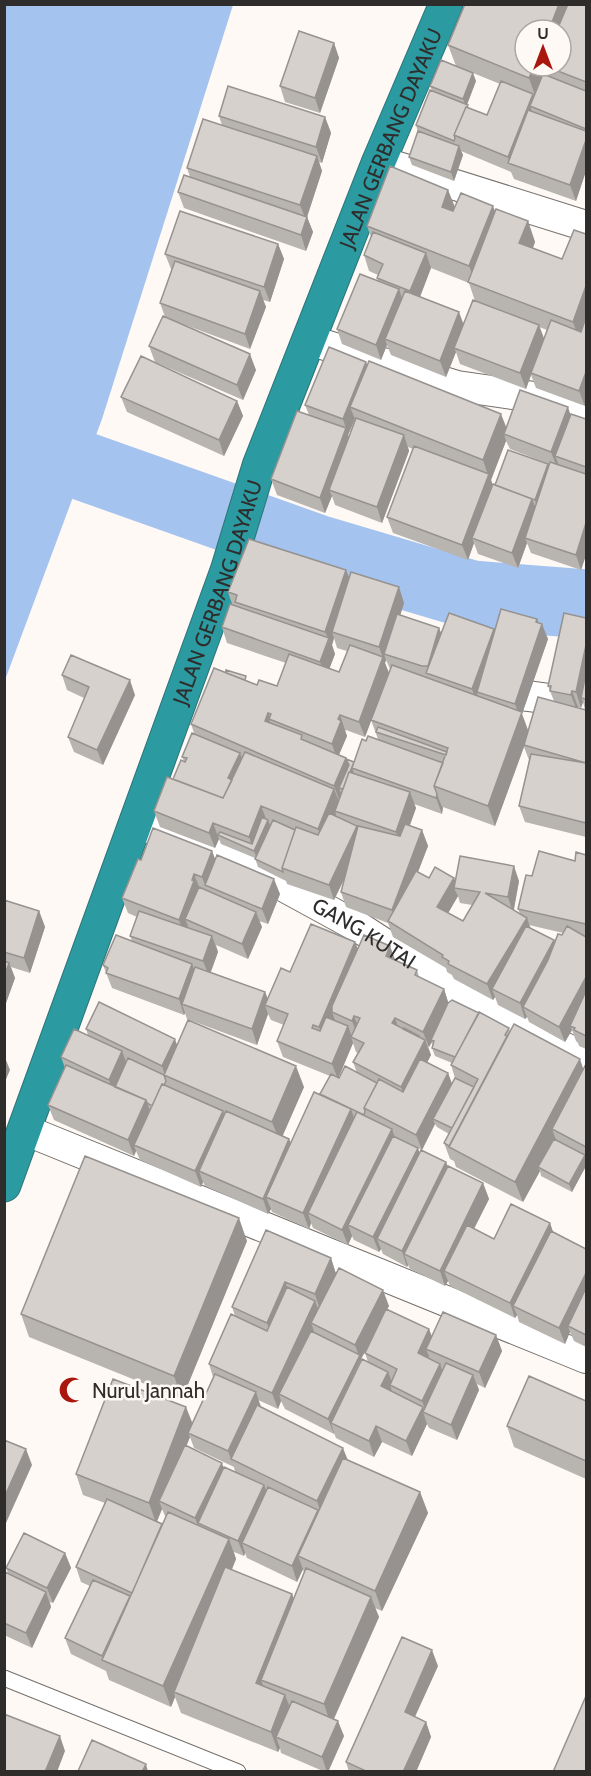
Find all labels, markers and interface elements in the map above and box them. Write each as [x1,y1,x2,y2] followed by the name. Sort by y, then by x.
[513,18,573,78] north arrow
[333,24,447,253] street label: JALAN GERBANG DAYAKU
[537,24,549,43] text: U
[167,477,267,709] street label: JALAN GERBANG DAYAKU
[308,892,421,974] street label: GANG KUTAI
[57,1375,87,1405] mosque icon: Nurul Jannah
[92,1378,205,1403] place label: Nurul Jannah

